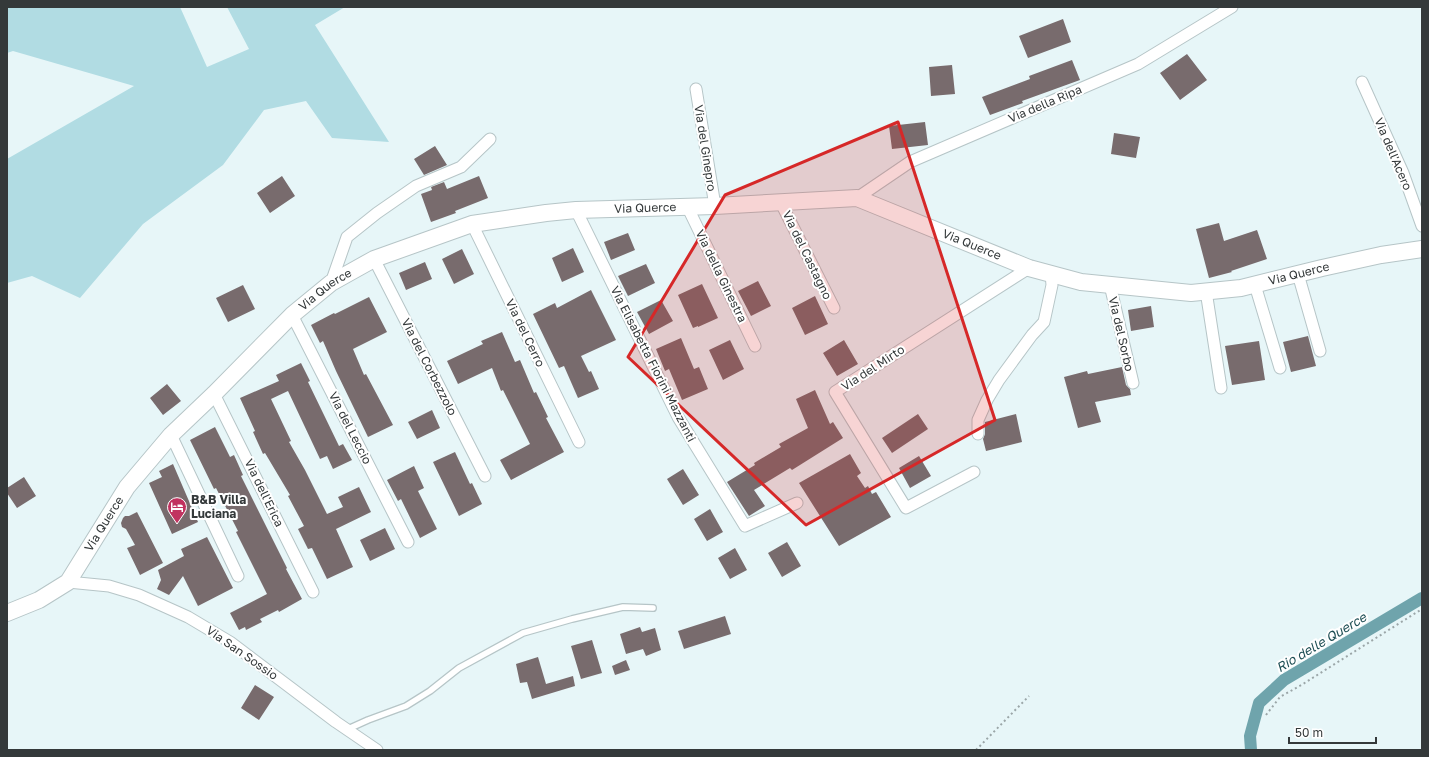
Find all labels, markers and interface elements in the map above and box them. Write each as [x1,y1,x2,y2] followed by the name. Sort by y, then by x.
[1006,81,1084,126] street label: Via della Ripa
[691,104,720,192] street label: Via del Ginepro
[1371,115,1415,192] street label: Via dell'Acero
[614,199,677,216] street label: Via Querce
[779,208,835,302] street label: Via del Castagno
[940,226,1004,263] street label: Via Querce
[692,227,750,325] street label: Via della Ginestra
[1267,259,1331,288] street label: Via Querce
[295,265,354,314] street label: Via Querce
[608,283,699,444] street label: Via Elisabetta Fiorini Mazzanti
[1106,295,1137,373] street label: Via del Sorbo
[503,296,548,369] street label: Via del Cerro
[398,316,460,418] street label: Via del Corbezzolo
[838,341,907,394] street label: Via del Mirto
[326,389,375,467] street label: Via del Leccio
[242,456,287,529] street label: Via dell'Erica
[191,492,246,521] place label: B&B Villa Luciana
[81,493,126,554] street label: Via Querce
[166,496,188,524] hotel icon: B&B Villa Luciana
[1273,608,1370,675] water label: Rio delle Querce
[204,622,281,683] street label: Via San Sossio
[1289,719,1376,745] scale bar
[1295,725,1323,740] text: 50 m

